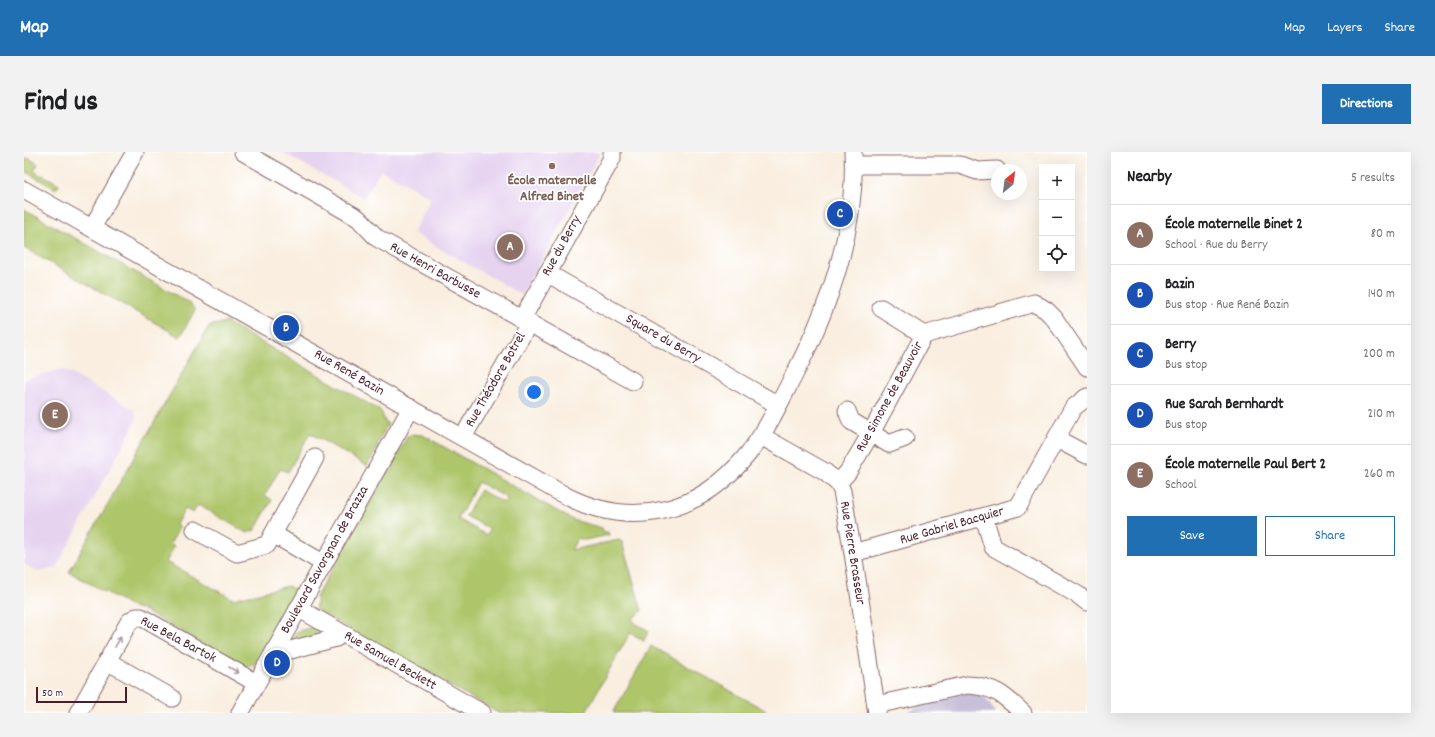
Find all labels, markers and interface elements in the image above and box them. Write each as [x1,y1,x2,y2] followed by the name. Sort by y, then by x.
[20,15,49,42] text: Map
[1284,18,1305,38] text: Map
[1327,18,1362,38] text: Layers
[1384,18,1415,38] text: Share
[24,84,98,124] text: Find us
[1322,84,1411,124] button: Directions
[547,161,557,171] marker: École maternelle Alfred Binet
[991,164,1027,200] north arrow
[1039,164,1075,272] map controls
[1039,164,1075,200] button: +
[1127,166,1171,190] text: Nearby
[1351,169,1395,188] text: 5 results
[507,171,597,207] place label: École maternelle Alfred Binet
[827,199,853,229] pin: C
[1039,200,1075,236] button: −
[537,212,587,280] street label: Rue du Berry
[1165,214,1303,236] text: École maternelle Binet 2
[1136,225,1144,244] text: A
[1371,225,1395,244] text: 80 m
[497,232,523,262] pin: A
[1039,236,1075,272] button: locate
[1165,236,1268,255] text: School · Rue du Berry
[386,238,484,304] street label: Rue Henri Barbusse
[1165,274,1195,296] text: Bazin
[1137,285,1143,304] text: B
[1368,285,1395,304] text: 140 m
[1165,296,1289,315] text: Bus stop · Rue René Bazin
[622,309,705,369] street label: Square du Berry
[273,313,299,343] pin: B
[461,328,532,431] street label: Rue Théodore Botrel
[1165,334,1196,356] text: Berry
[851,337,929,456] street label: Rue Simone de Beauvoir
[310,345,388,401] street label: Rue René Bazin
[1137,345,1143,364] text: C
[1363,345,1395,364] text: 200 m
[1165,356,1207,375] text: Bus stop
[524,382,544,402] your location
[1165,394,1284,416] text: Rue Sarah Bernhardt
[42,400,68,430] pin: E
[1137,405,1143,424] text: D
[1367,405,1395,424] text: 210 m
[1165,416,1207,435] text: Bus stop
[1165,454,1326,476] text: École maternelle Paul Bert 2
[1137,465,1143,484] text: E
[1364,465,1395,484] text: 260 m
[1165,476,1197,495] text: School
[276,482,374,638] street label: Boulevard Savorgnan de Brazza
[834,500,870,607] street label: Rue Pierre Brasseur
[898,501,1007,550] street label: Rue Gabriel Bacquier
[1127,516,1257,556] button: Save
[1265,516,1395,556] button: Share
[136,612,220,669] street label: Rue Bela Bartok
[340,626,440,696] street label: Rue Samuel Beckett
[114,636,122,648] one-way arrow
[264,648,290,678] pin: D
[228,667,240,675] one-way arrow
[36,685,127,704] scale bar
[42,686,63,702] text: 50 m

